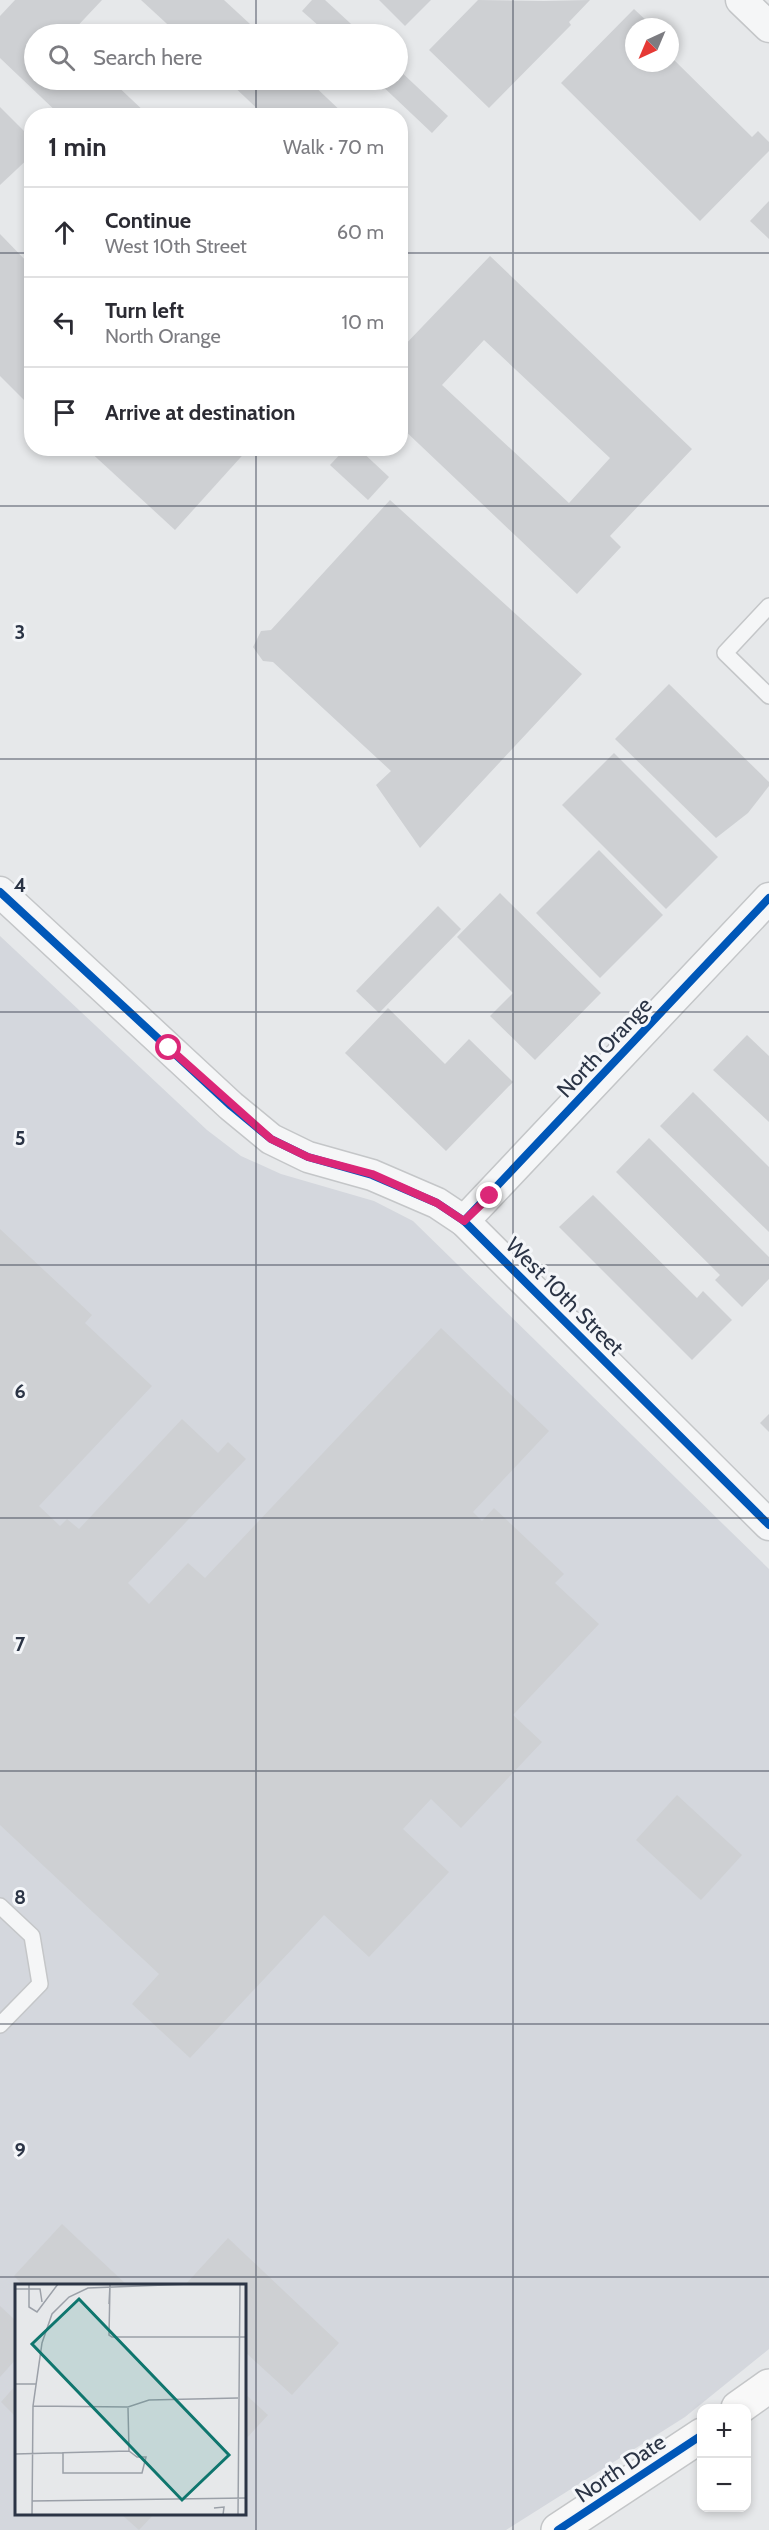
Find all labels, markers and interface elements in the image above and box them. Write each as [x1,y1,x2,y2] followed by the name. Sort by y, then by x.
[625,18,679,72] north arrow
[24,24,408,90] search box
[45,41,78,74] icon: search
[93,44,202,71] text: Search here
[48,131,107,163] text: 1 min
[283,135,384,159] text: Walk · 70 m
[105,207,191,234] text: Continue
[48,216,81,249] icon: ahead
[337,220,384,244] text: 60 m
[105,234,247,258] text: West 10th Street
[105,297,184,324] text: Turn left
[48,306,81,339] icon: left
[341,310,384,334] text: 10 m
[105,324,221,348] text: North Orange
[48,396,81,429] icon: arrive
[105,399,295,426] text: Arrive at destination
[15,620,25,644] text: 3
[14,873,26,897] text: 4
[551,992,658,1103] street label: North Orange
[155,1034,181,1060] route start
[15,1126,25,1150] text: 5
[476,1182,502,1208] route end
[500,1232,630,1361] street label: West 10th Street
[14,1379,26,1403] text: 6
[15,1632,26,1656] text: 7
[14,1885,26,1909] text: 8
[14,2138,26,2162] text: 9
[15,2284,246,2515] inset map
[697,2404,751,2512] map controls
[697,2404,751,2458] button: +
[570,2428,671,2508] street label: North Date
[697,2458,751,2512] button: −

